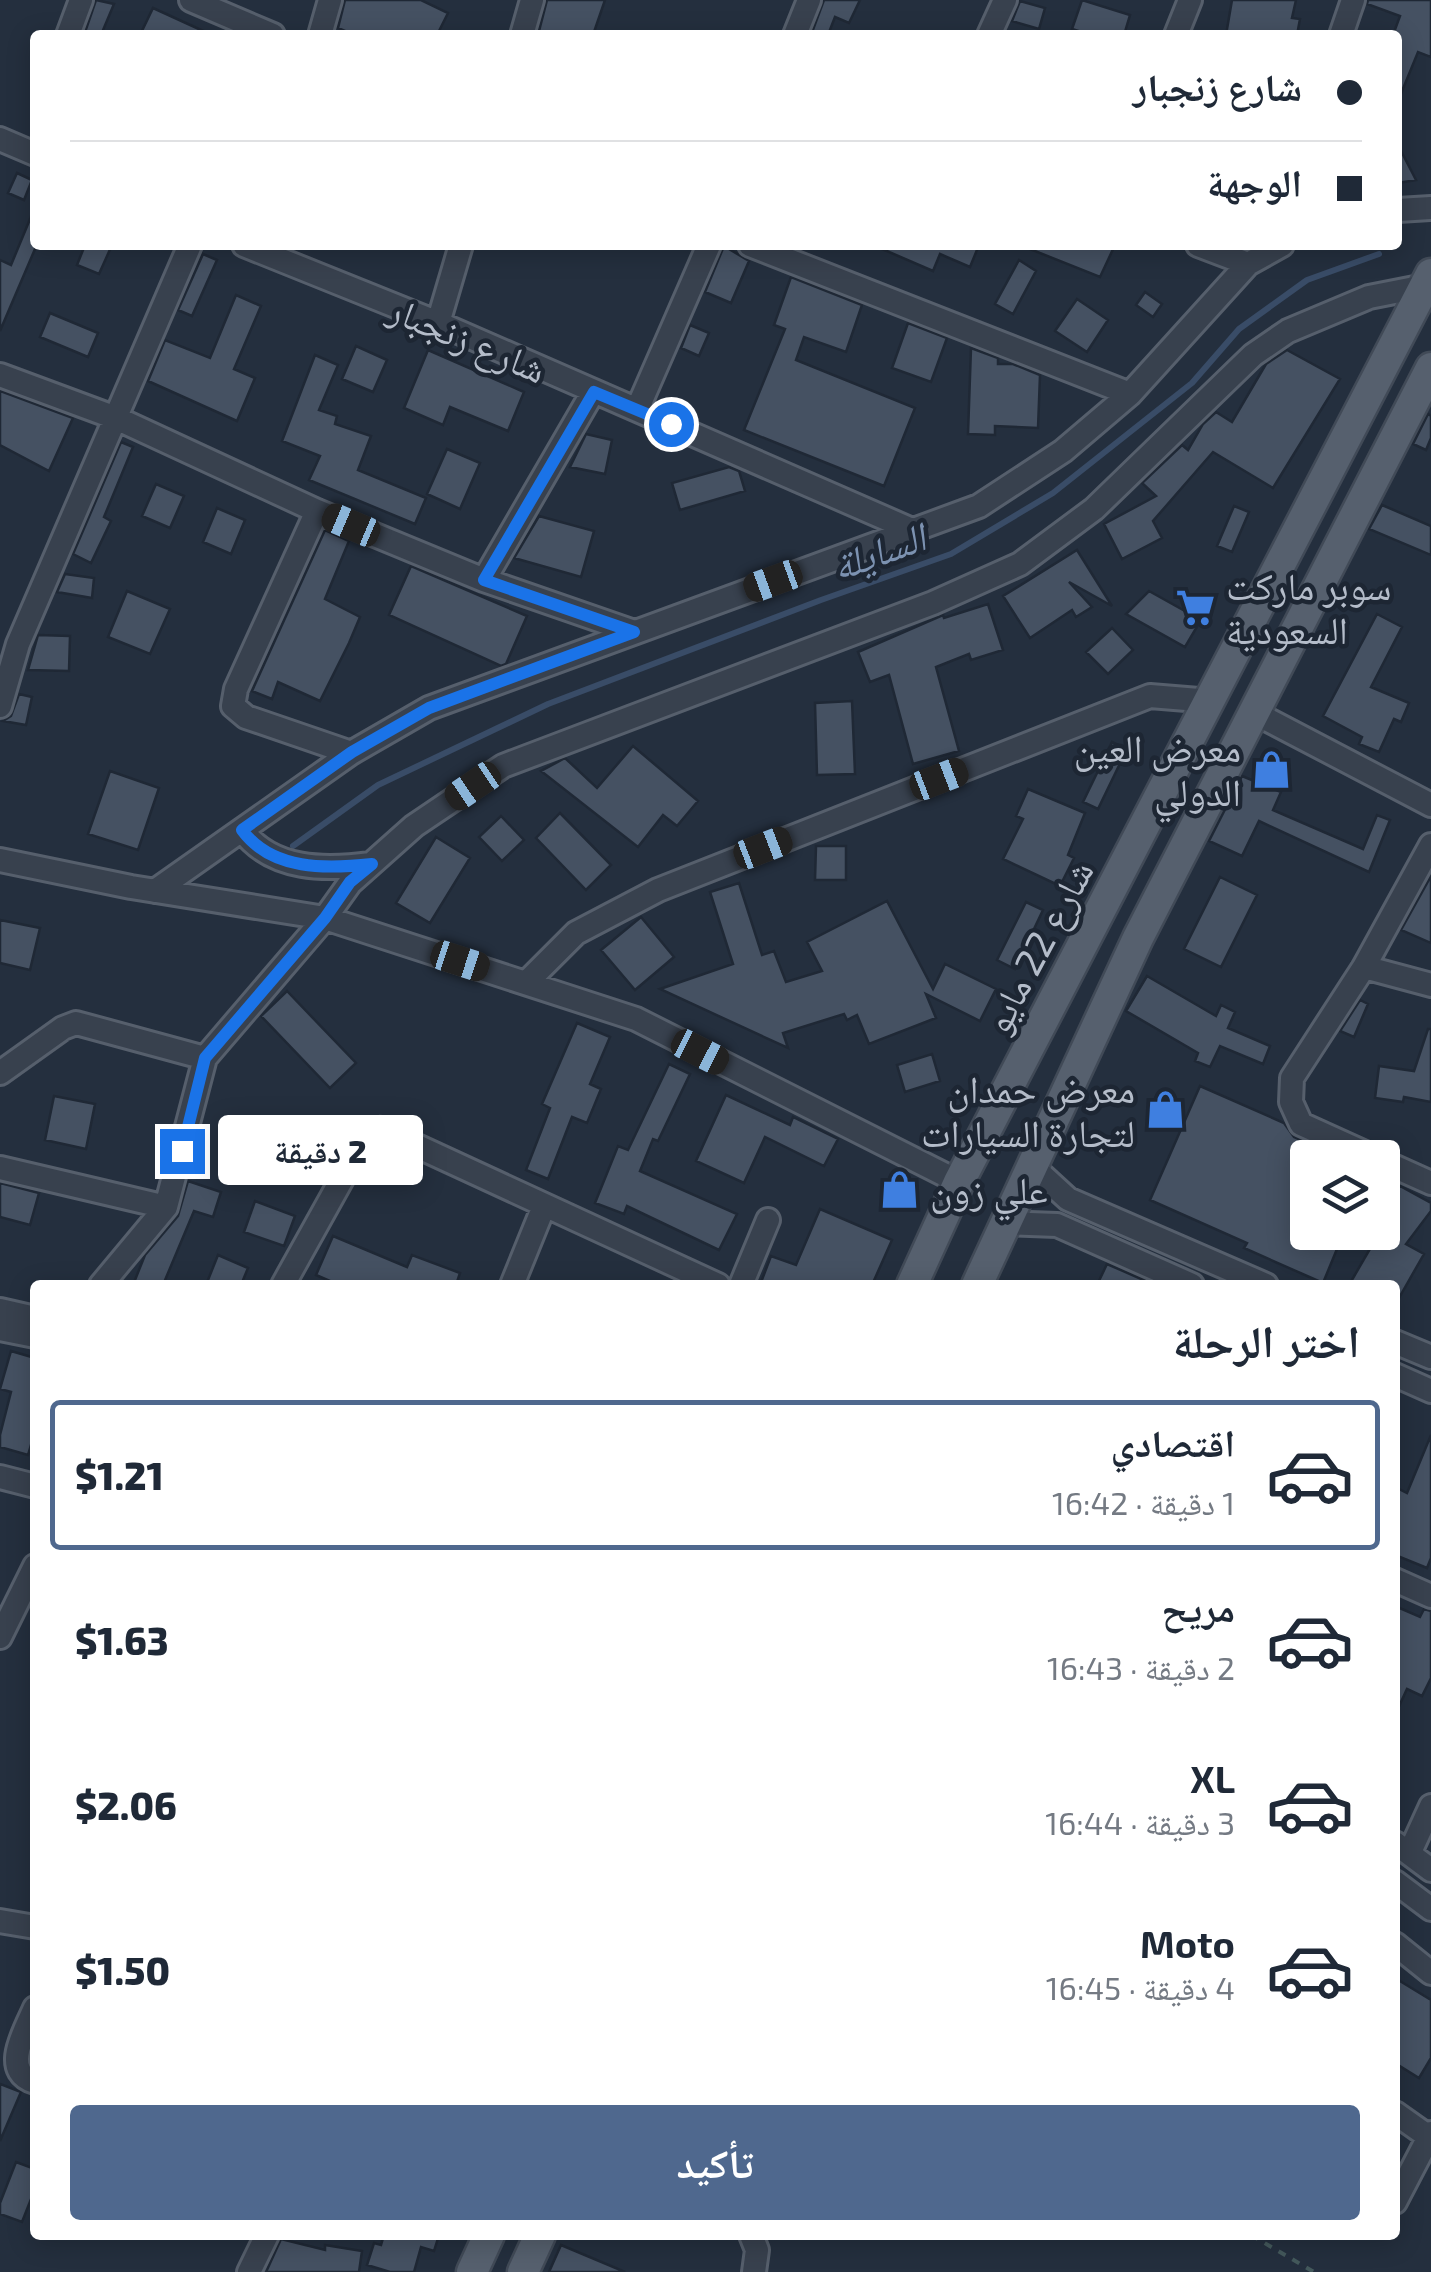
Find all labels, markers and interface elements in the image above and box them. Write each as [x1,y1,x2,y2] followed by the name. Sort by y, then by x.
[1133,63,1302,109] text: شارع زنجبار
[1207,159,1302,205] text: الوجهة
[380,284,554,394] street label: شارع زنجبار
[649,402,694,447] route start
[318,499,384,551] car
[825,510,935,590] water label: السايلة
[740,557,806,605] car
[1226,562,1392,652] place label: سوبر ماركت السعودية
[1175,586,1217,628] supermarket icon: سوبر ماركت السعودية
[1074,724,1241,823] place label: معرض العين الدولي
[1250,748,1292,790] shop icon: معرض العين الدولي
[906,754,972,804] car
[440,757,506,815] car
[730,823,796,873] car
[972,851,1104,1042] street label: شارع 22 مايو
[427,937,493,985] car
[666,1025,734,1079] car
[921,1065,1135,1155] place label: معرض حمدان لتجارة السيارات
[1144,1089,1186,1131] shop icon: معرض حمدان لتجارة السيارات
[217,1116,422,1186] callout: 2 دقيقة
[160,1129,205,1174] route end
[274,1131,367,1169] text: 2 دقيقة
[1290,1140,1400,1250] map controls
[1290,1140,1400,1250] button: layers
[930,1166,1048,1221] place label: علي زون
[879,1168,921,1210] shop icon: علي زون
[1173,1313,1360,1367] text: اختر الرحلة
[1111,1419,1235,1465] text: اقتصادي
[1265,1430,1355,1520] icon: car
[75,1452,164,1498] text: $1.21
[1052,1483,1235,1521] text: 1 دقيقة · 16:42
[1161,1584,1235,1630] text: مريح
[1265,1595,1355,1685] icon: car
[75,1617,169,1663] text: $1.63
[1047,1648,1235,1686] text: 2 دقيقة · 16:43
[1190,1755,1235,1801] text: XL
[1265,1760,1355,1850] icon: car
[75,1782,177,1828] text: $2.06
[1045,1803,1235,1841] text: 3 دقيقة · 16:44
[1140,1920,1235,1966] text: Moto
[1265,1925,1355,2015] icon: car
[75,1947,170,1993] text: $1.50
[1046,1968,1235,2006] text: 4 دقيقة · 16:45
[70,2105,1360,2220] button: تأكيد

